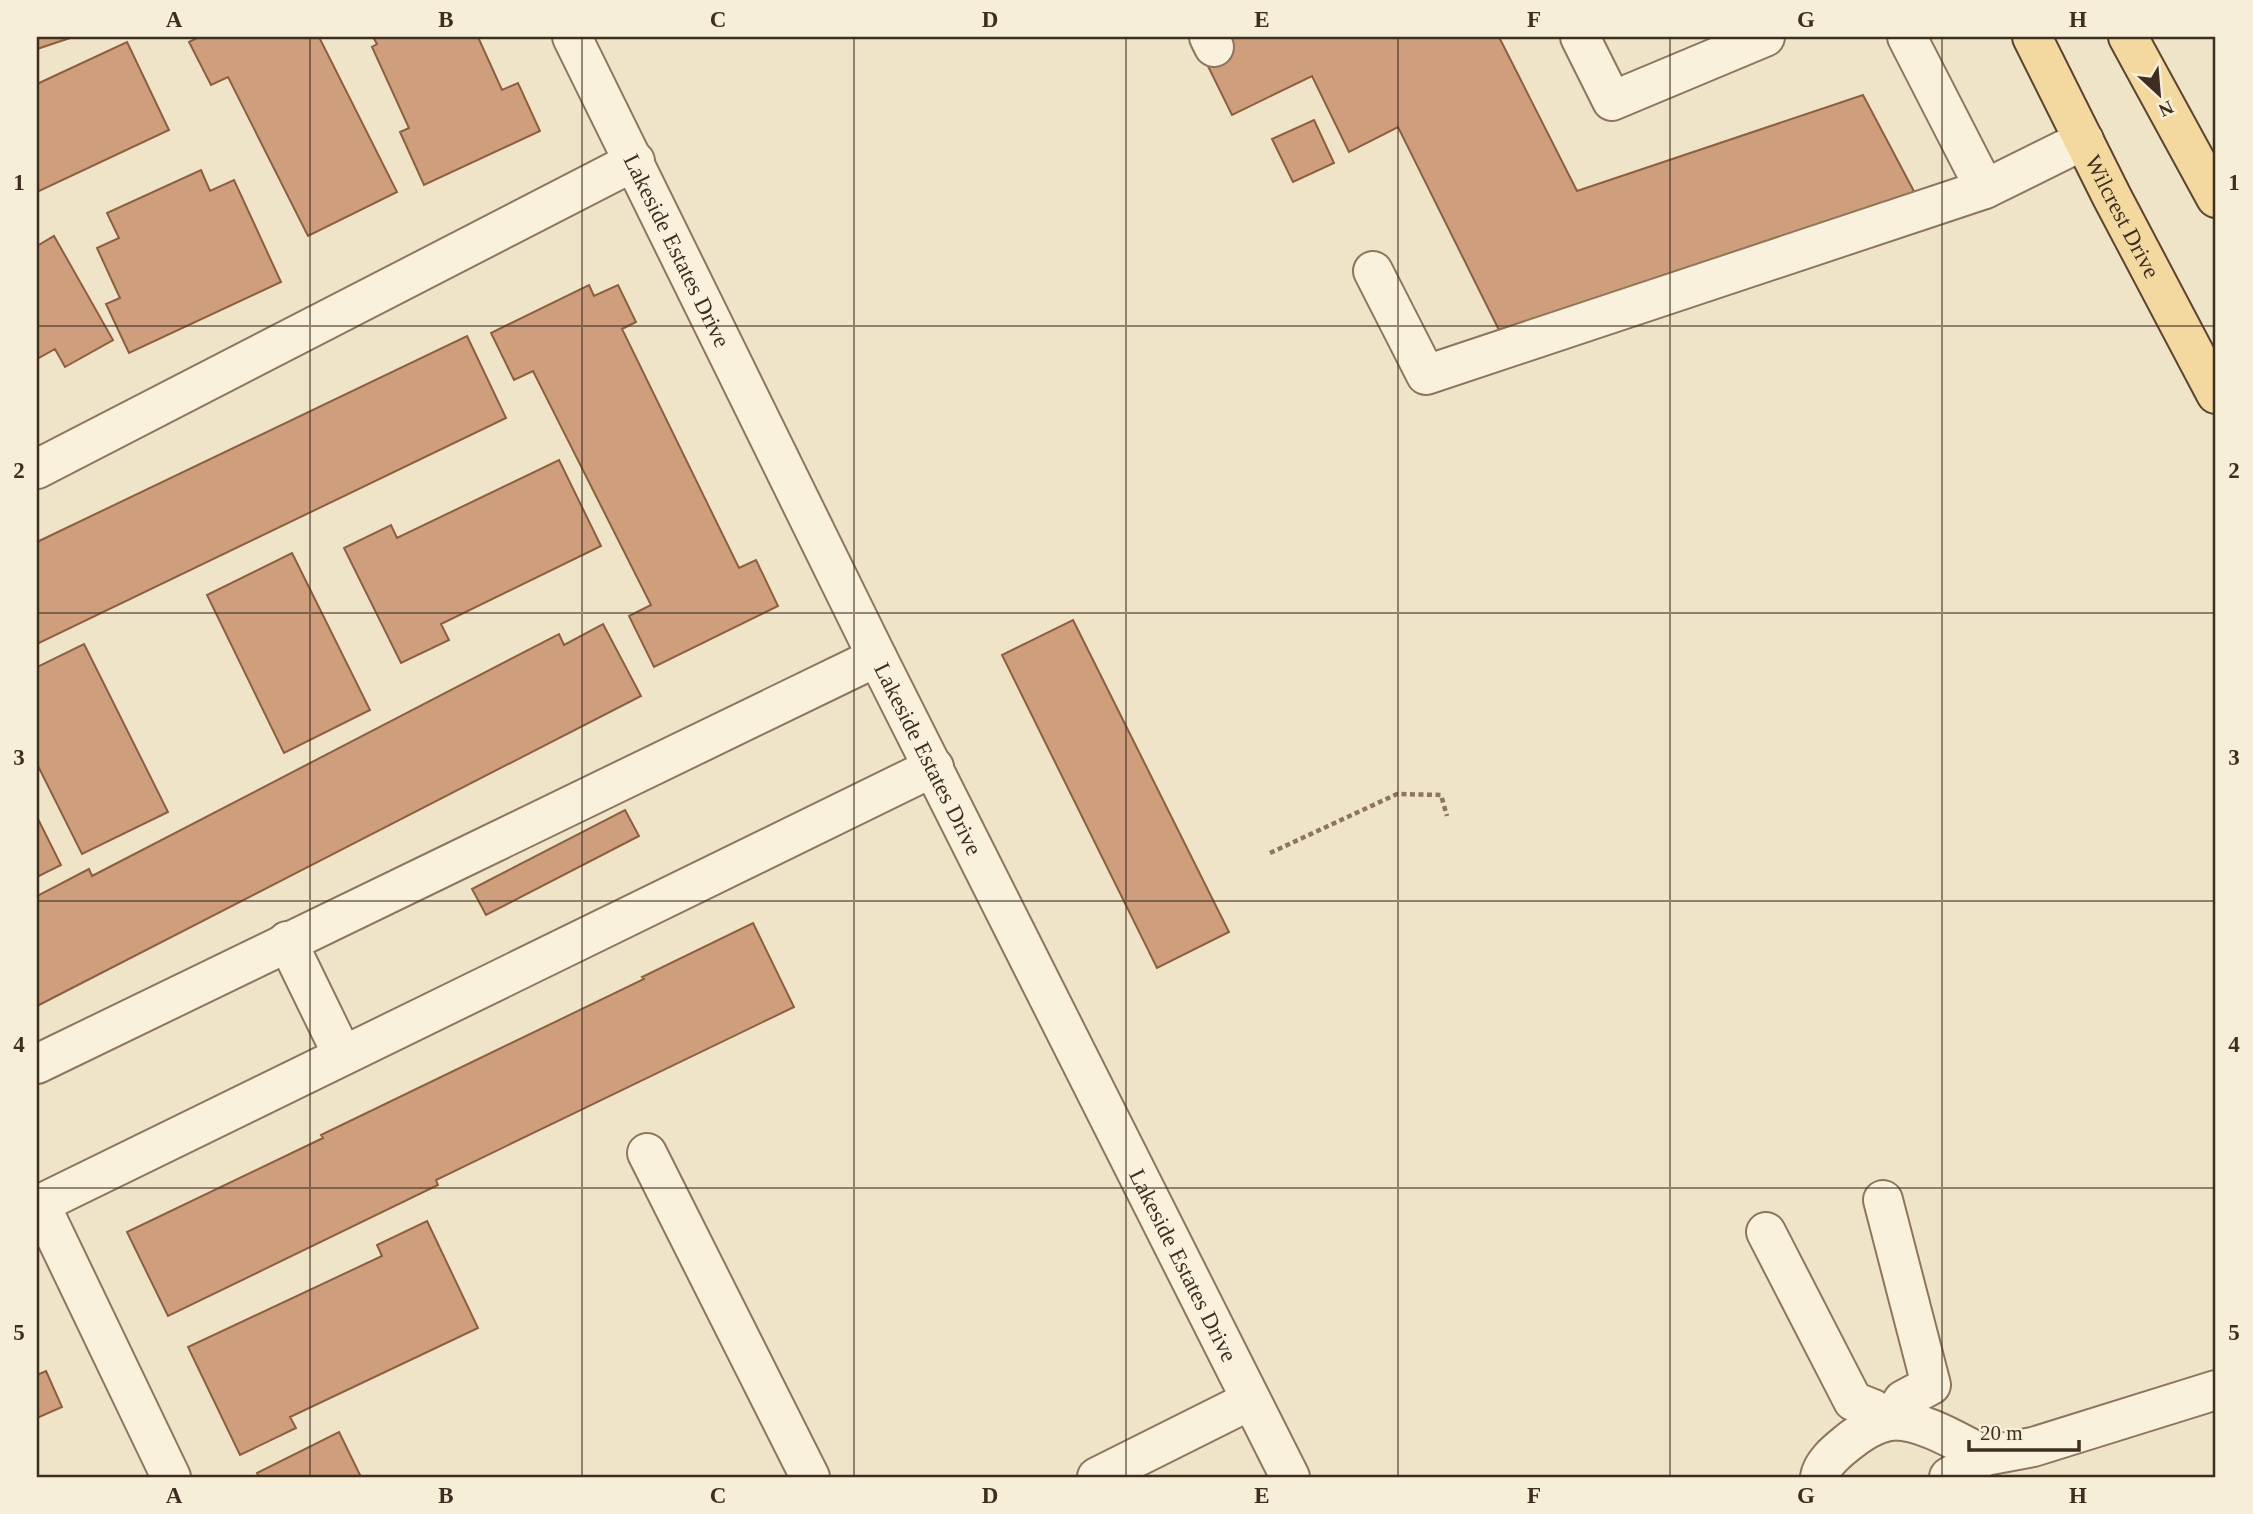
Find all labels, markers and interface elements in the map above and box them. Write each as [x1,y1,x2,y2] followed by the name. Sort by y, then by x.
[166,7,183,32] text: A
[438,7,454,32] text: B
[710,7,726,32] text: C
[982,7,998,32] text: D
[1254,7,1270,32] text: E
[1527,7,1541,32] text: F
[1797,7,1815,32] text: G
[2069,7,2087,32] text: H
[2124,60,2194,130] north arrow
[2155,96,2177,121] text: N
[619,150,735,351] street label: Lakeside Estates Drive
[2080,151,2165,282] street label: Wilcrest Drive
[13,170,25,195] text: 1
[2228,170,2240,195] text: 1
[13,458,25,483] text: 2
[2228,458,2240,483] text: 2
[869,658,987,859] street label: Lakeside Estates Drive
[13,745,25,770] text: 3
[2228,745,2240,770] text: 3
[13,1032,25,1057] text: 4
[2228,1032,2240,1057] text: 4
[1124,1165,1242,1366] street label: Lakeside Estates Drive
[13,1320,25,1345] text: 5
[2228,1320,2240,1345] text: 5
[1969,1409,2080,1453] scale bar
[1980,1421,2023,1445] text: 20 m
[166,1483,183,1508] text: A
[438,1483,454,1508] text: B
[710,1483,726,1508] text: C
[982,1483,998,1508] text: D
[1254,1483,1270,1508] text: E
[1527,1483,1541,1508] text: F
[1797,1483,1815,1508] text: G
[2069,1483,2087,1508] text: H

